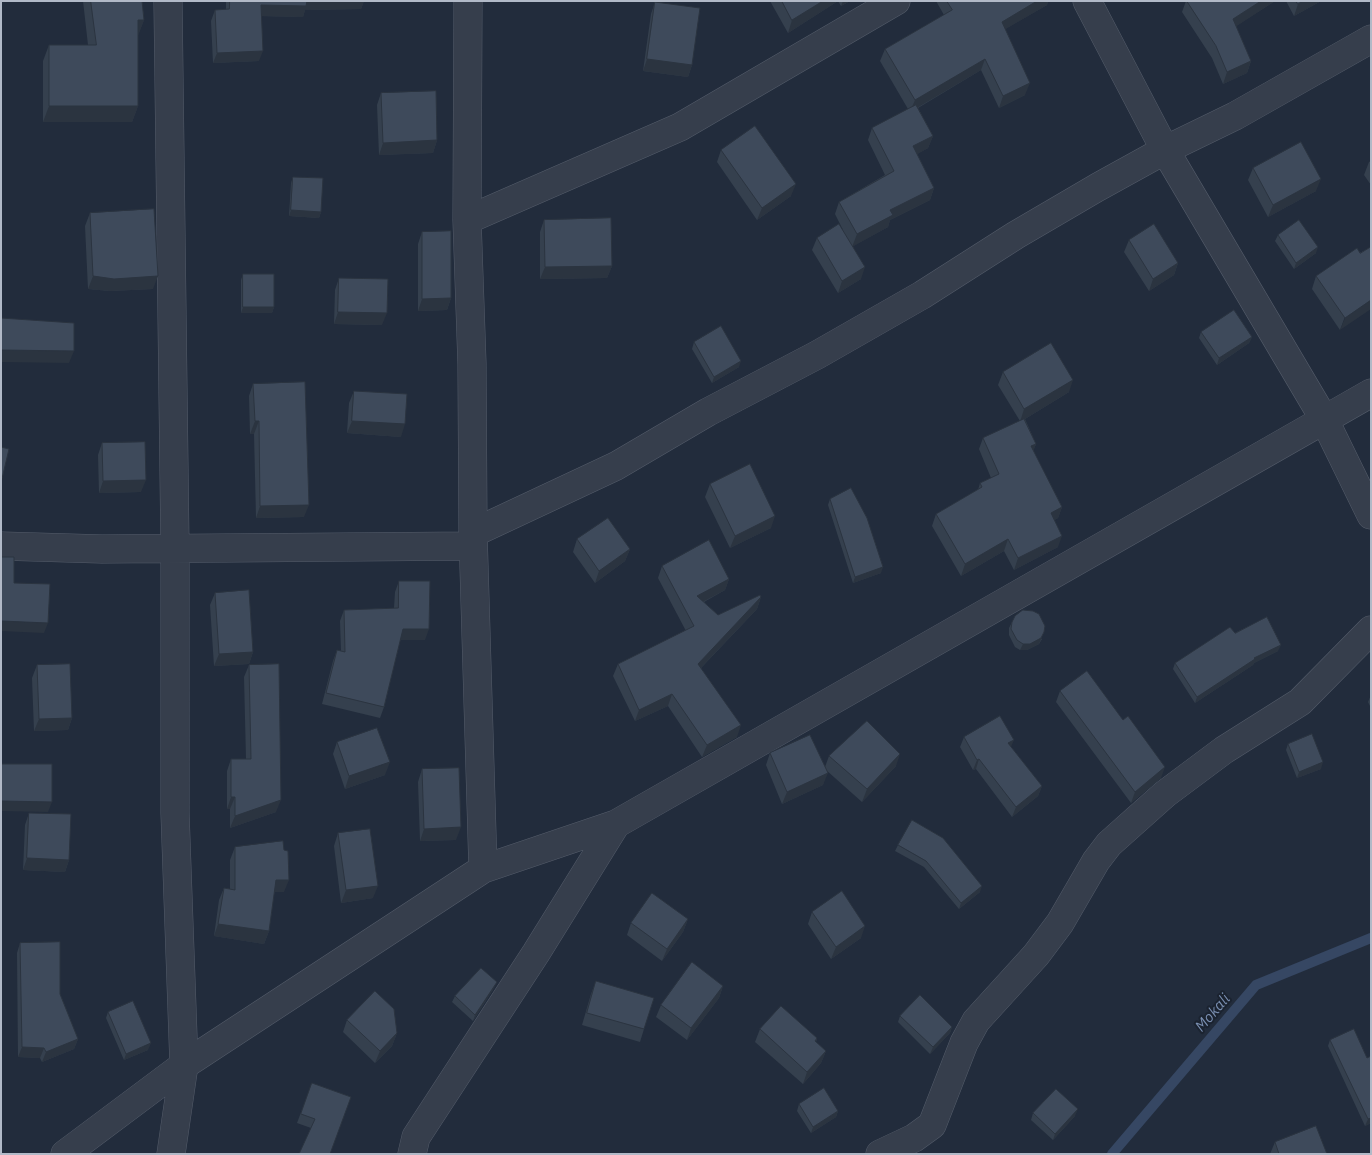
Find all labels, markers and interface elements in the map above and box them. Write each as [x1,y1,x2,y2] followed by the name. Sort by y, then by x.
[1192,990,1234,1036] water label: Mokali

